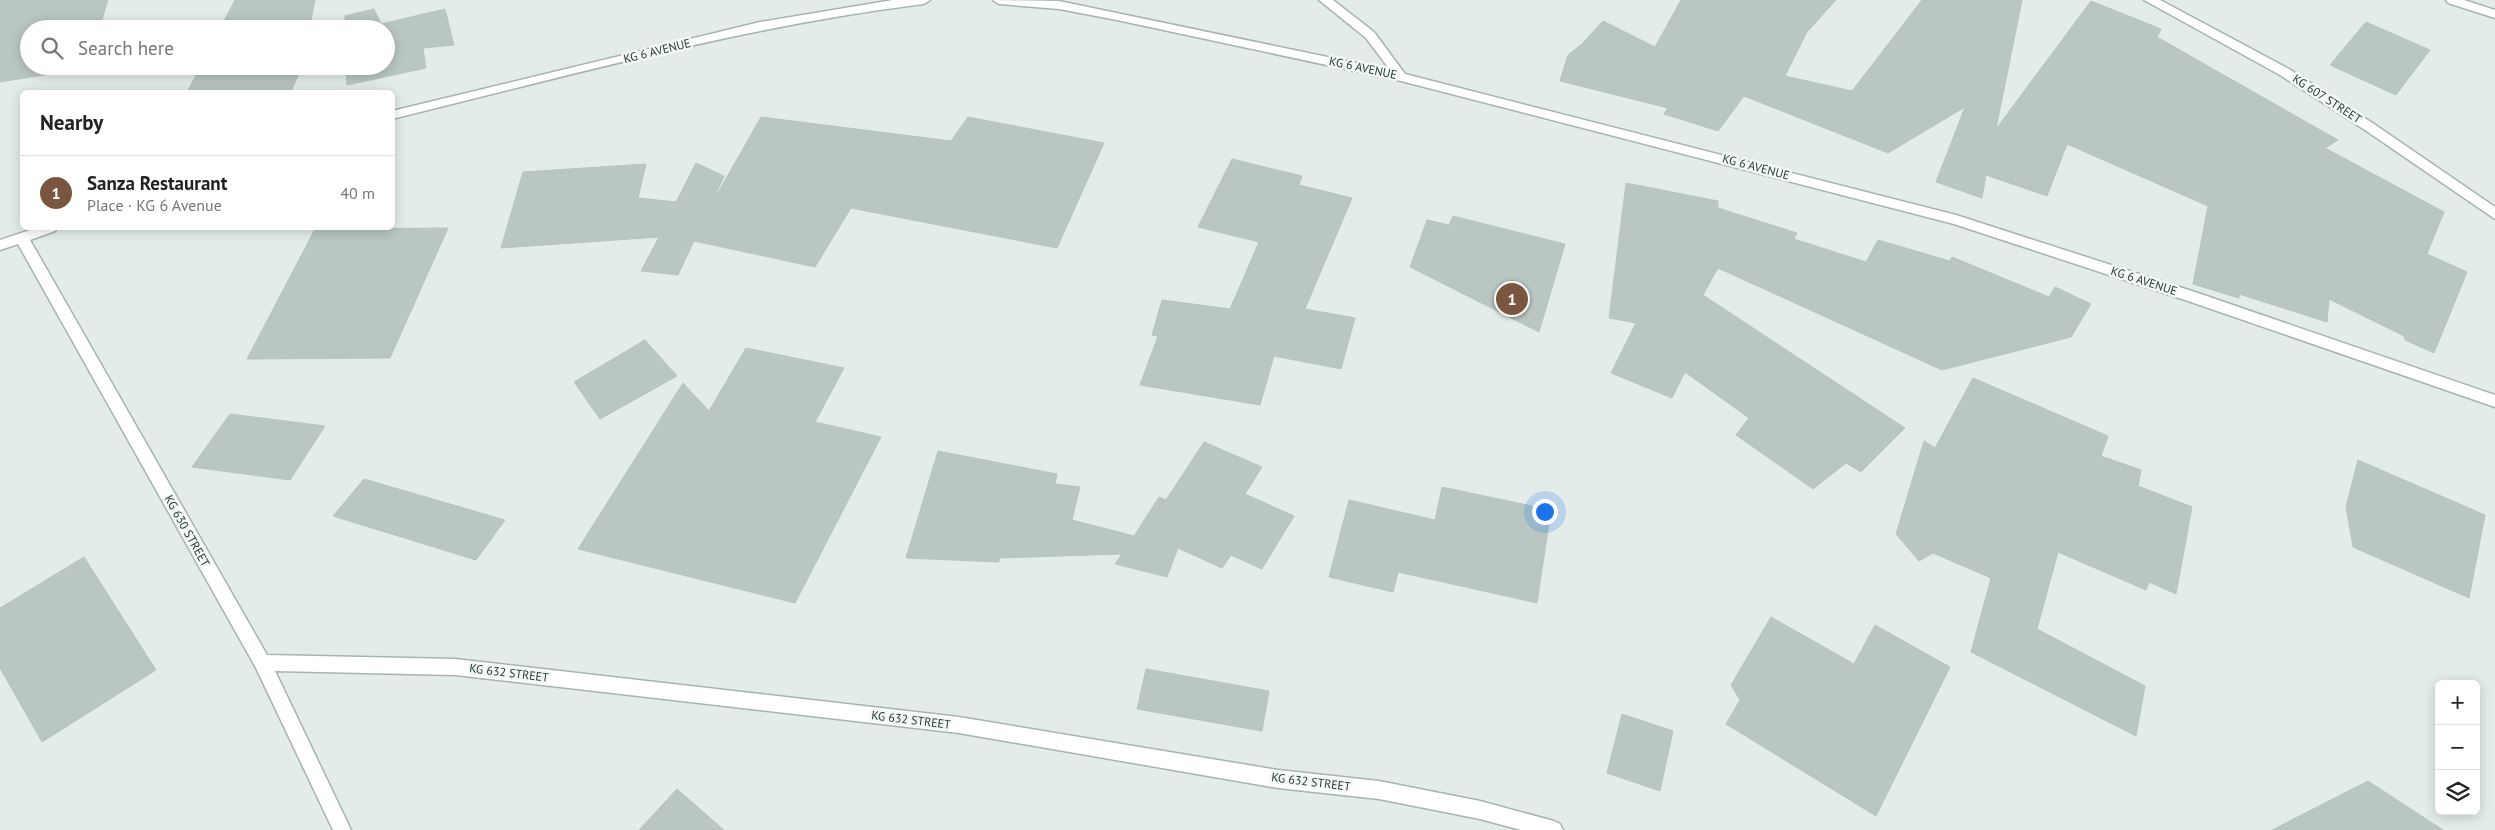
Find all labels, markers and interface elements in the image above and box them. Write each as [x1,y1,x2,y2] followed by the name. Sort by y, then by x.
[20,20,395,75] search box
[38,34,66,62] icon: search
[622,35,692,66] street label: KG 6 AVENUE
[78,36,174,60] text: Search here
[1328,53,1398,82] street label: KG 6 AVENUE
[2290,71,2365,127] street label: KG 607 STREET
[40,109,103,136] text: Nearby
[1721,150,1791,183] street label: KG 6 AVENUE
[87,171,227,195] text: Sanza Restaurant
[51,183,61,203] text: 1
[340,183,375,203] text: 40 m
[87,195,222,215] text: Place · KG 6 Avenue
[2109,263,2179,298] street label: KG 6 AVENUE
[1496,280,1528,318] pin: 1
[162,492,214,570] street label: KG 630 STREET
[1532,499,1558,525] your location
[469,660,550,685] street label: KG 632 STREET
[2435,680,2480,815] map controls
[2435,680,2480,725] button: +
[871,707,952,732] street label: KG 632 STREET
[2435,725,2480,770] button: −
[1271,769,1352,794] street label: KG 632 STREET
[2435,770,2480,815] button: layers

